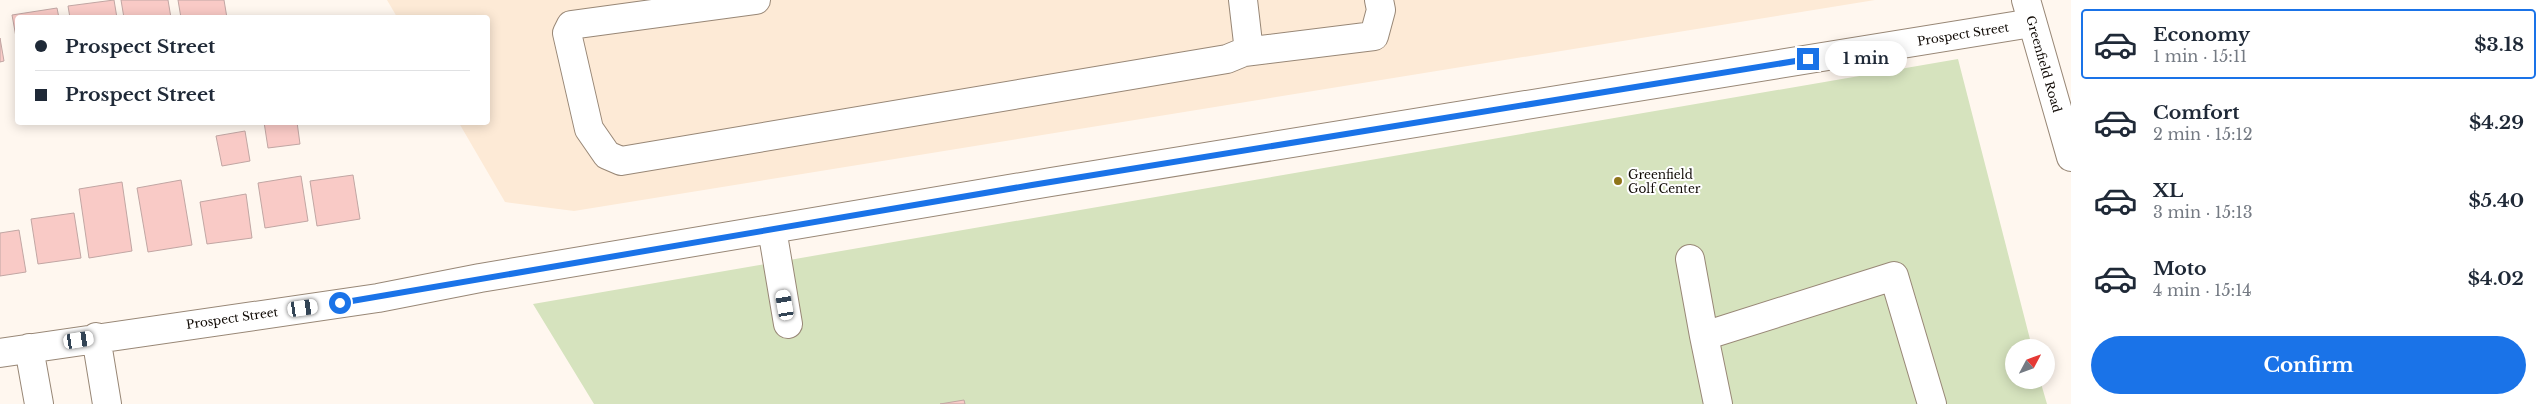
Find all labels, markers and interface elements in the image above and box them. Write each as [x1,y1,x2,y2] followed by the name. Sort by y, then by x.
[2023,14,2065,114] street label: Greenfield Road
[1916,19,2010,49] street label: Prospect Street
[2093,22,2138,67] icon: car
[2153,23,2250,46] text: Economy
[2474,33,2524,56] text: $3.18
[65,35,215,58] text: Prospect Street
[1826,42,1908,76] callout: 1 min
[2153,46,2247,66] text: 1 min · 15:11
[1797,48,1819,70] route end
[1843,48,1889,68] text: 1 min
[65,83,215,106] text: Prospect Street
[2093,100,2138,145] icon: car
[2153,101,2240,124] text: Comfort
[2469,111,2524,134] text: $4.29
[2153,124,2253,144] text: 2 min · 15:12
[1628,167,1701,196] place label: Greenfield Golf Center
[1612,175,1624,187] marker: Greenfield Golf Center
[2093,178,2138,223] icon: car
[2153,179,2183,202] text: XL
[2469,189,2524,212] text: $5.40
[2153,202,2253,222] text: 3 min · 15:13
[2093,256,2138,301] icon: car
[2153,257,2207,280] text: Moto
[2468,267,2524,290] text: $4.02
[2153,280,2252,300] text: 4 min · 15:14
[775,289,794,321] car
[329,292,351,314] route start
[287,298,318,318] car
[185,304,279,332] street label: Prospect Street
[63,330,94,350] car
[2091,336,2526,394] button: Confirm
[2005,339,2055,389] north arrow
[2005,339,2055,389] map controls

